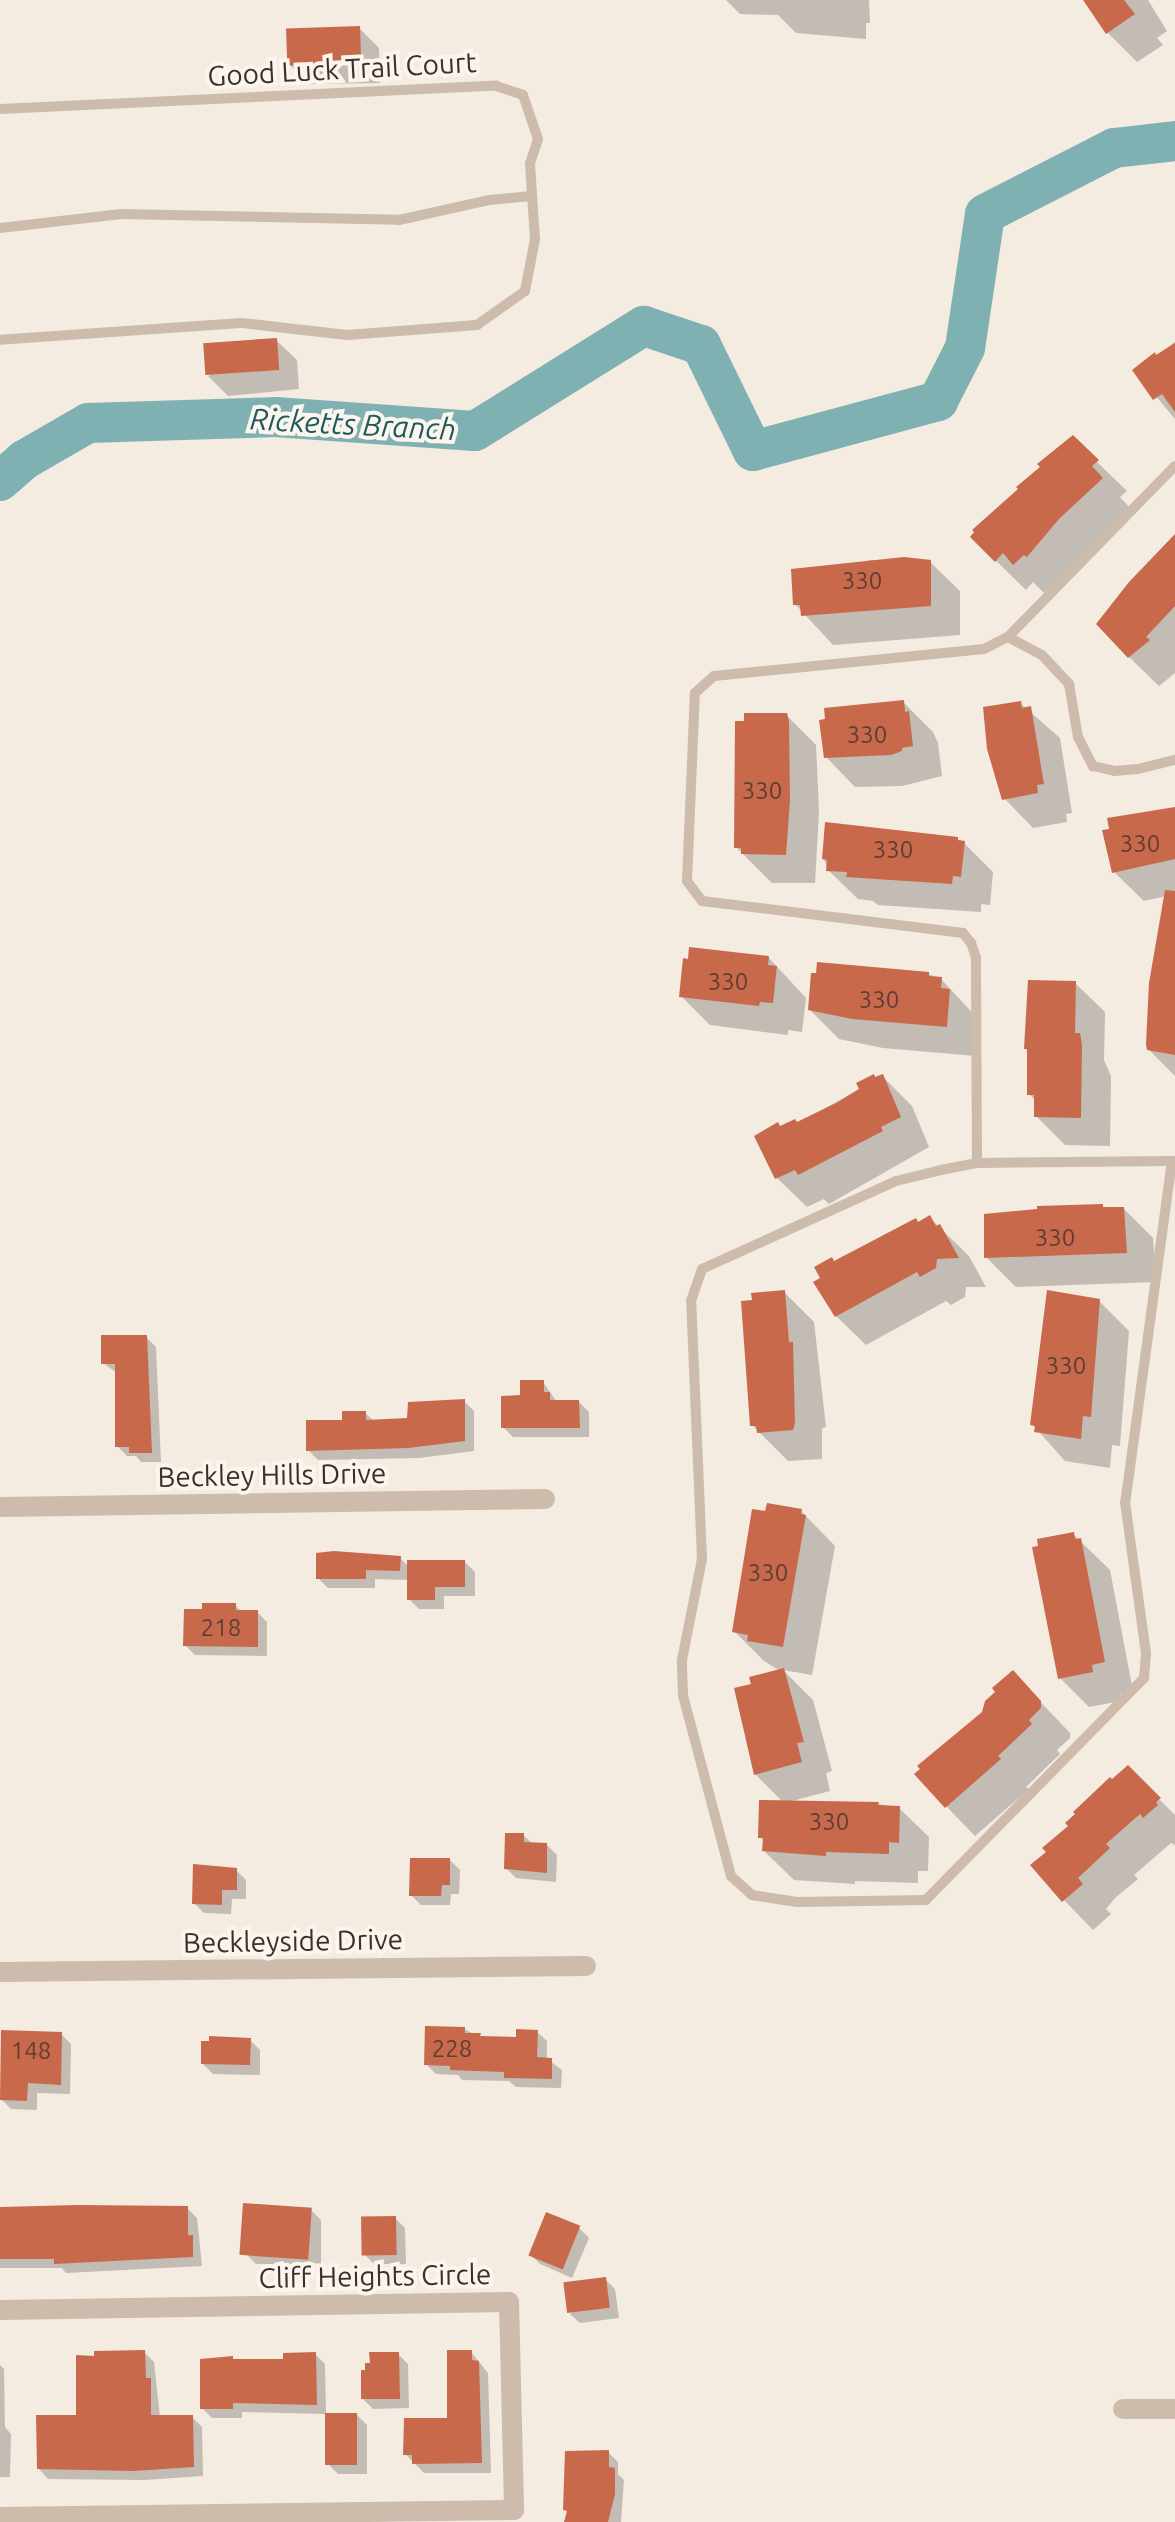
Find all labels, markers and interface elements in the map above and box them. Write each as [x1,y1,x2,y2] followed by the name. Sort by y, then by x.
[207,45,477,93] street label: Good Luck Trail Court
[249,401,457,447] water label: Ricketts Branch
[842,567,882,595] house number: 330
[847,721,887,749] house number: 330
[742,777,782,805] house number: 330
[1120,830,1160,858] house number: 330
[873,836,913,864] house number: 330
[708,968,748,996] house number: 330
[859,986,899,1014] house number: 330
[1035,1224,1075,1252] house number: 330
[1046,1352,1086,1380] house number: 330
[157,1456,387,1494] street label: Beckley Hills Drive
[748,1559,788,1587] house number: 330
[201,1614,241,1642] house number: 218
[809,1808,849,1836] house number: 330
[183,1922,403,1960] street label: Beckleyside Drive
[432,2035,472,2063] house number: 228
[11,2037,51,2065] house number: 148
[258,2257,492,2295] street label: Cliff Heights Circle

